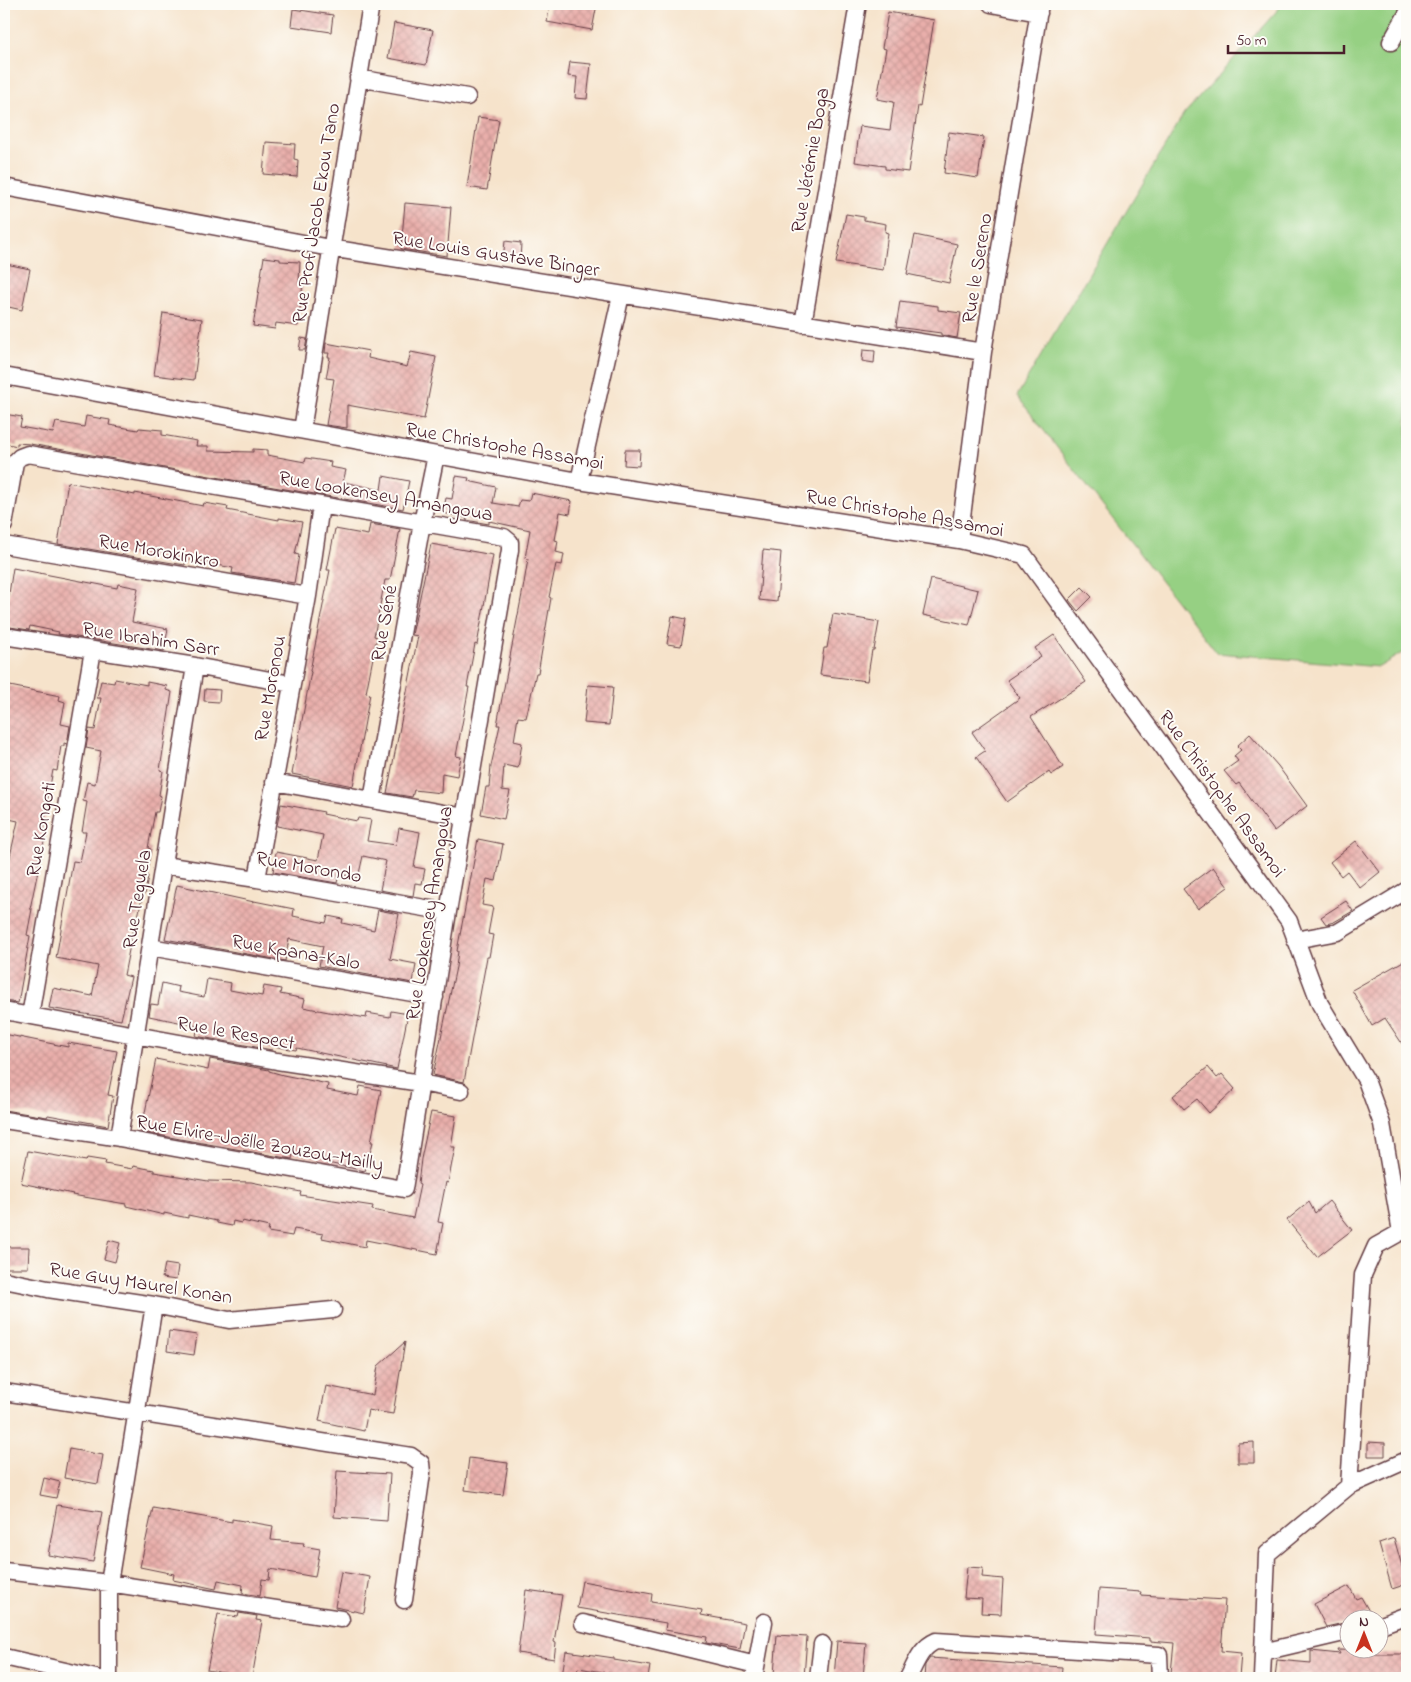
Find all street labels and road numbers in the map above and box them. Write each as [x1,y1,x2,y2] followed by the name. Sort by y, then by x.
[784,86,839,236] street label: Rue Jérémie Boga
[286,101,349,326] street label: Rue Prof Jacob Ekou Tano
[955,211,1001,325] street label: Rue le Sereno
[390,225,602,287] street label: Rue Louis Gustave Binger
[403,416,606,479] street label: Rue Christophe Assamoi
[276,464,495,532] street label: Rue Lookensey Amangoua
[803,483,1006,546] street label: Rue Christophe Assamoi
[96,528,221,577] street label: Rue Morokinkro
[364,583,406,664] street label: Rue Séné
[80,615,222,666] street label: Rue Ibrahim Sarr
[248,633,295,744] street label: Rue Moronou
[1150,705,1292,884] street label: Rue Christophe Assamoi
[20,780,66,879] street label: Rue Kongoti
[399,804,463,1023] street label: Rue Lookensey Amangoua
[253,845,364,892] street label: Rue Morondo
[116,848,162,951] street label: Rue Teguela
[229,928,362,979] street label: Rue Kpana-Kalo
[174,1010,297,1059] street label: Rue le Respect
[134,1108,386,1181] street label: Rue Elvire-Joëlle Zouzou-Mailly
[47,1256,234,1313] street label: Rue Guy Maurel Konan

